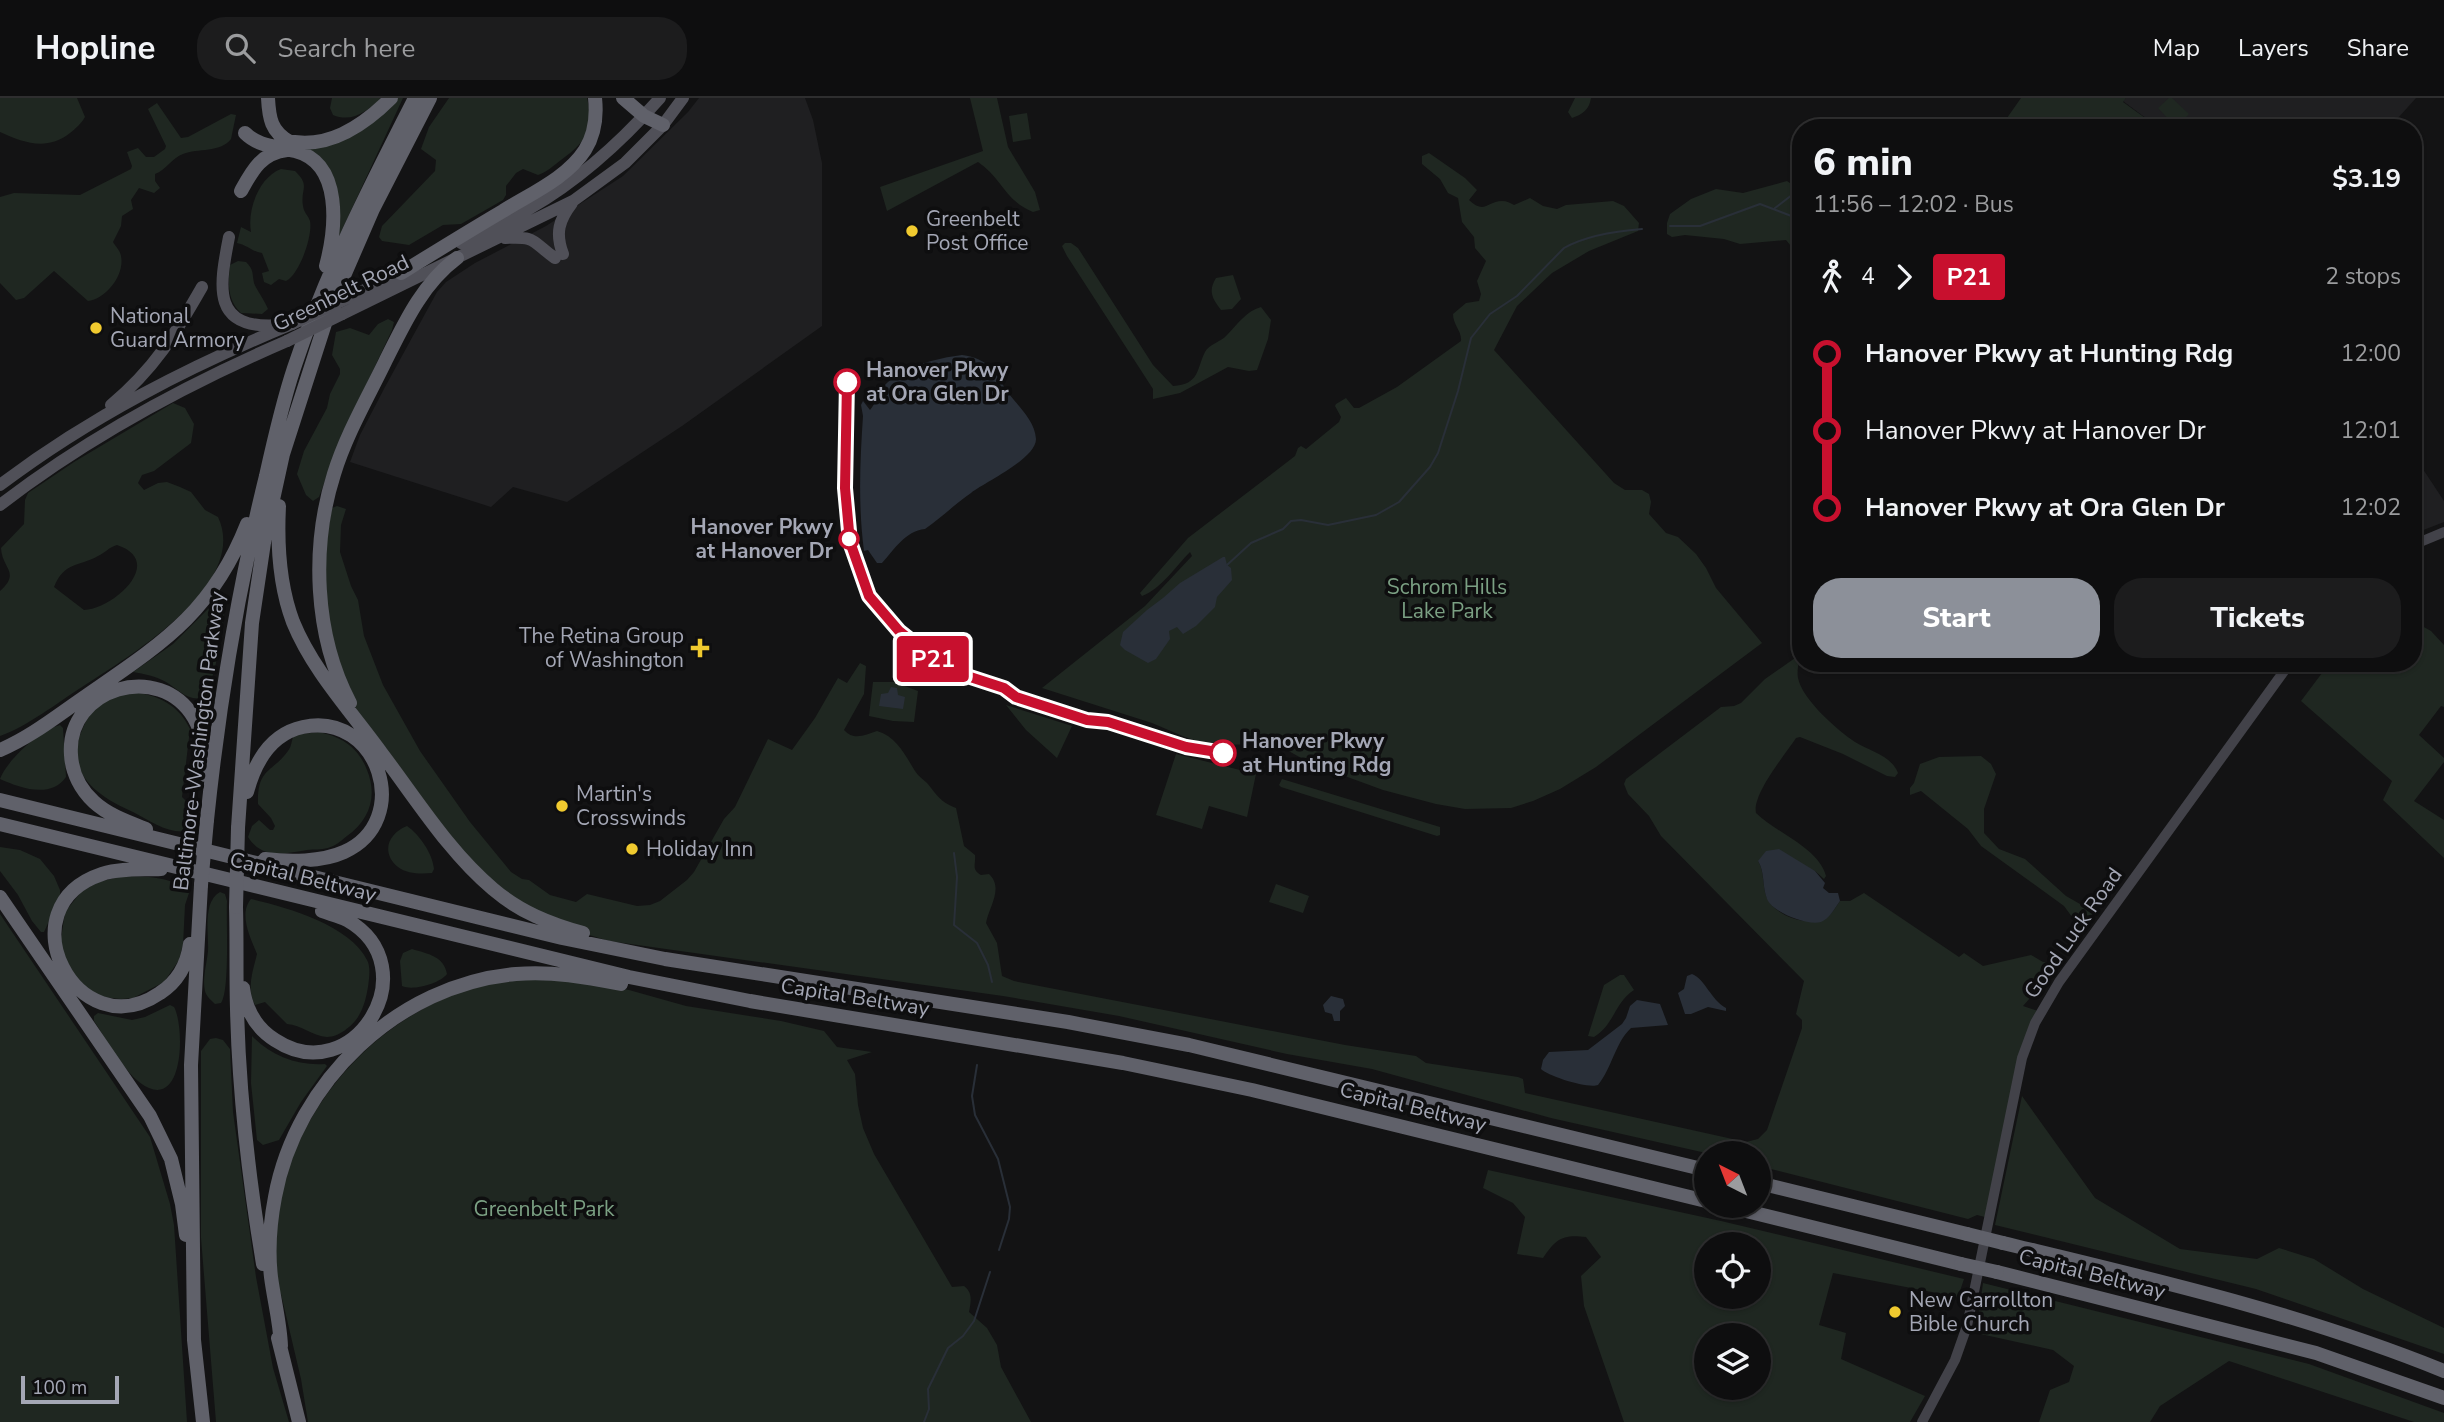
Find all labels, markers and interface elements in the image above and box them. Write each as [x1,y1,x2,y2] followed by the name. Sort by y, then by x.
[197,17,687,80] search box
[35,26,155,71] text: Hopline
[221,29,259,67] icon: search
[277,31,415,66] text: Search here
[2153,32,2200,64] text: Map
[2238,32,2309,64] text: Layers
[2347,32,2409,64] text: Share
[1813,137,1913,188] text: 6 min
[2332,161,2401,196] text: $3.19
[1813,189,2014,220] text: 11:56 – 12:02 · Bus
[926,205,1028,257] place label: Greenbelt Post Office
[904,223,920,239] marker: Greenbelt Post Office
[268,248,414,338] street label: Greenbelt Road
[1813,258,1851,296] icon: walk
[1885,258,1923,296] icon: forward
[1861,261,1875,292] text: 4
[1947,261,1991,293] text: P21
[2325,261,2401,292] text: 2 stops
[110,302,245,354] place label: National Guard Armory
[88,320,104,336] marker: National Guard Armory
[1865,336,2233,371] text: Hanover Pkwy at Hunting Rdg
[2341,338,2401,369] text: 12:00
[866,356,1009,408] place label: Hanover Pkwy at Ora Glen Dr
[834,369,860,395] marker: Hanover Pkwy at Ora Glen Dr
[1865,413,2206,448] text: Hanover Pkwy at Hanover Dr
[2341,415,2401,446] text: 12:01
[1865,490,2225,525] text: Hanover Pkwy at Ora Glen Dr
[2341,492,2401,523] text: 12:02
[691,513,834,565] place label: Hanover Pkwy at Hanover Dr
[839,529,859,549] marker: Hanover Pkwy at Hanover Dr
[1387,573,1507,625] park label: Schrom Hills Lake Park
[1813,578,2100,658] button: Start
[2114,578,2401,658] button: Tickets
[167,590,231,892] street label: Baltimore-Washington Parkway
[519,622,684,674] place label: The Retina Group of Washington
[893,636,973,682] line badge: P21
[690,638,710,658] marker: The Retina Group of Washington
[911,643,955,675] text: P21
[1242,727,1391,779] place label: Hanover Pkwy at Hunting Rdg
[1210,740,1236,766] marker: Hanover Pkwy at Hunting Rdg
[576,780,686,832] place label: Martin's Crosswinds
[554,798,570,814] marker: Martin's Crosswinds
[646,835,753,863] place label: Holiday Inn
[624,841,640,857] marker: Holiday Inn
[227,845,379,909] street label: Capital Beltway
[2017,862,2129,1004] street label: Good Luck Road
[779,971,932,1023] street label: Capital Beltway
[1337,1075,1489,1139] street label: Capital Beltway
[1694,1141,1771,1218] north arrow
[1694,1141,1771,1400] map controls
[473,1195,615,1223] park label: Greenbelt Park
[1694,1232,1771,1309] button: locate
[2016,1242,2168,1306] street label: Capital Beltway
[1909,1286,2053,1338] place label: New Carrollton Bible Church
[1887,1304,1903,1320] marker: New Carrollton Bible Church
[1694,1323,1771,1400] button: layers
[21,1373,119,1405] scale bar
[32,1375,87,1401] text: 100 m

